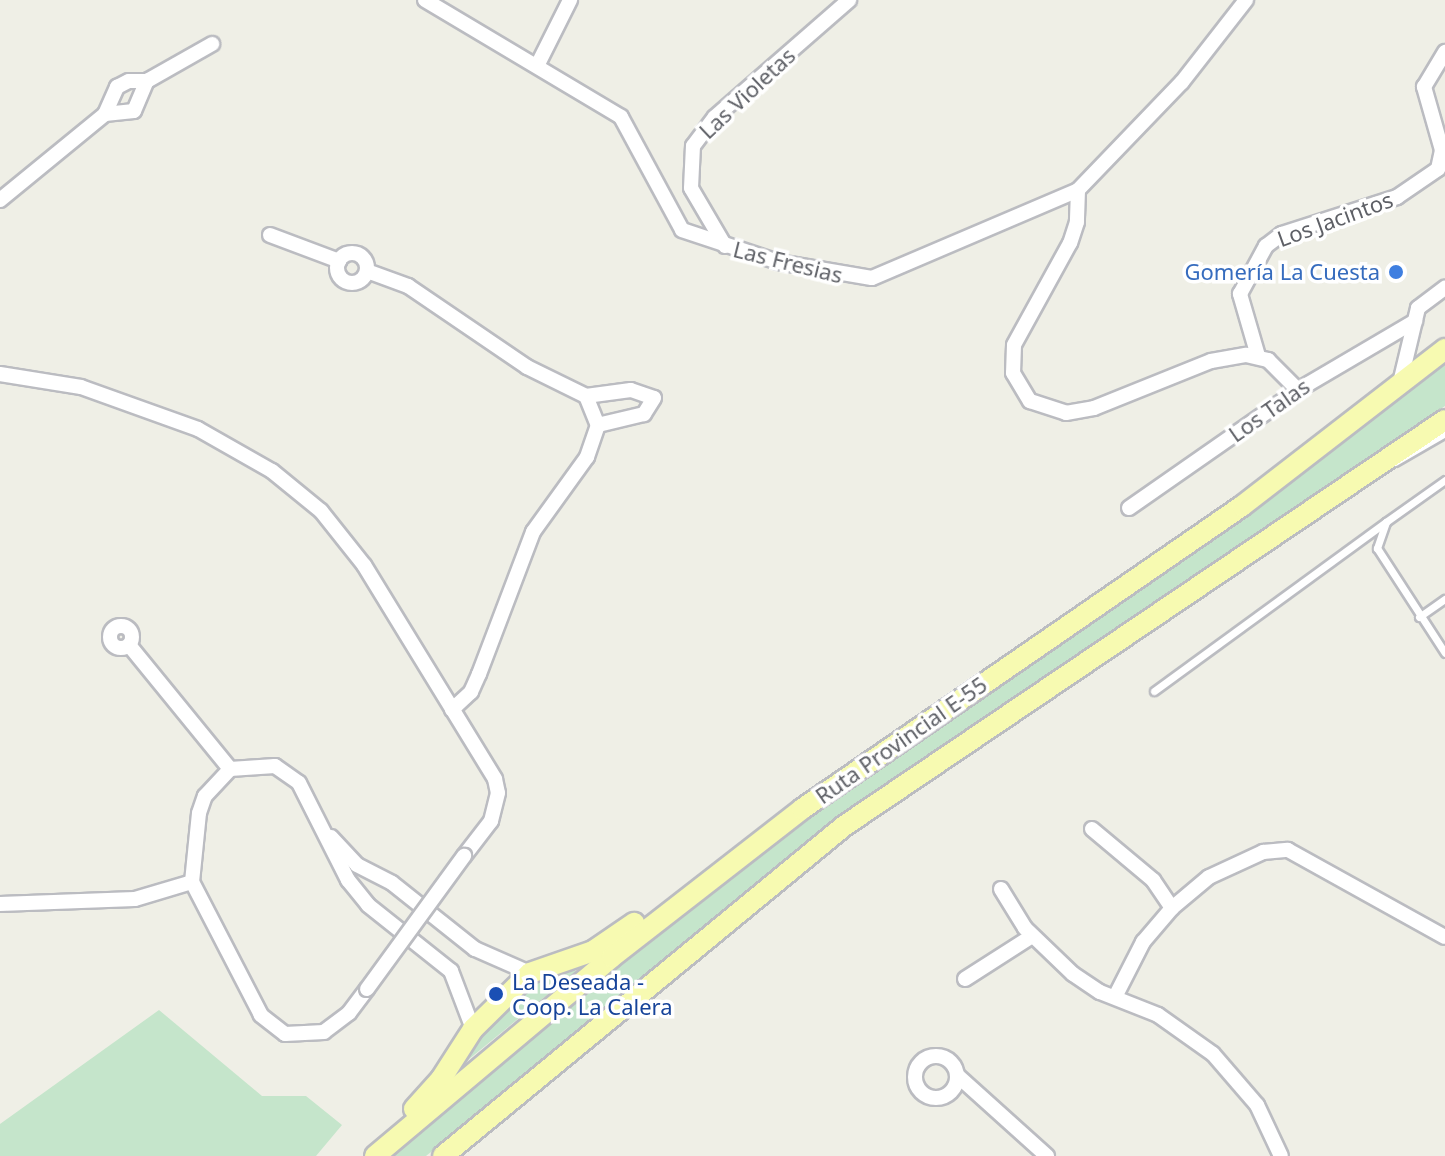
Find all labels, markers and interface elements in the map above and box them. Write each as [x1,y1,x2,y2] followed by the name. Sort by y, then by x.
[694,42,800,144] street label: Las Violetas
[1274,186,1396,252] street label: Los Jacintos
[731,236,845,288] street label: Las Fresias
[1185,259,1380,285] place label: Gomería La Cuesta
[1387,263,1405,281] marker: Gomería La Cuesta
[1224,373,1314,447] street label: Los Talas
[810,671,992,809] street label: Ruta Provincial E-55
[512,968,673,1020] place label: La Deseada - Coop. La Calera
[487,985,505,1003] marker: La Deseada - Coop. La Calera

